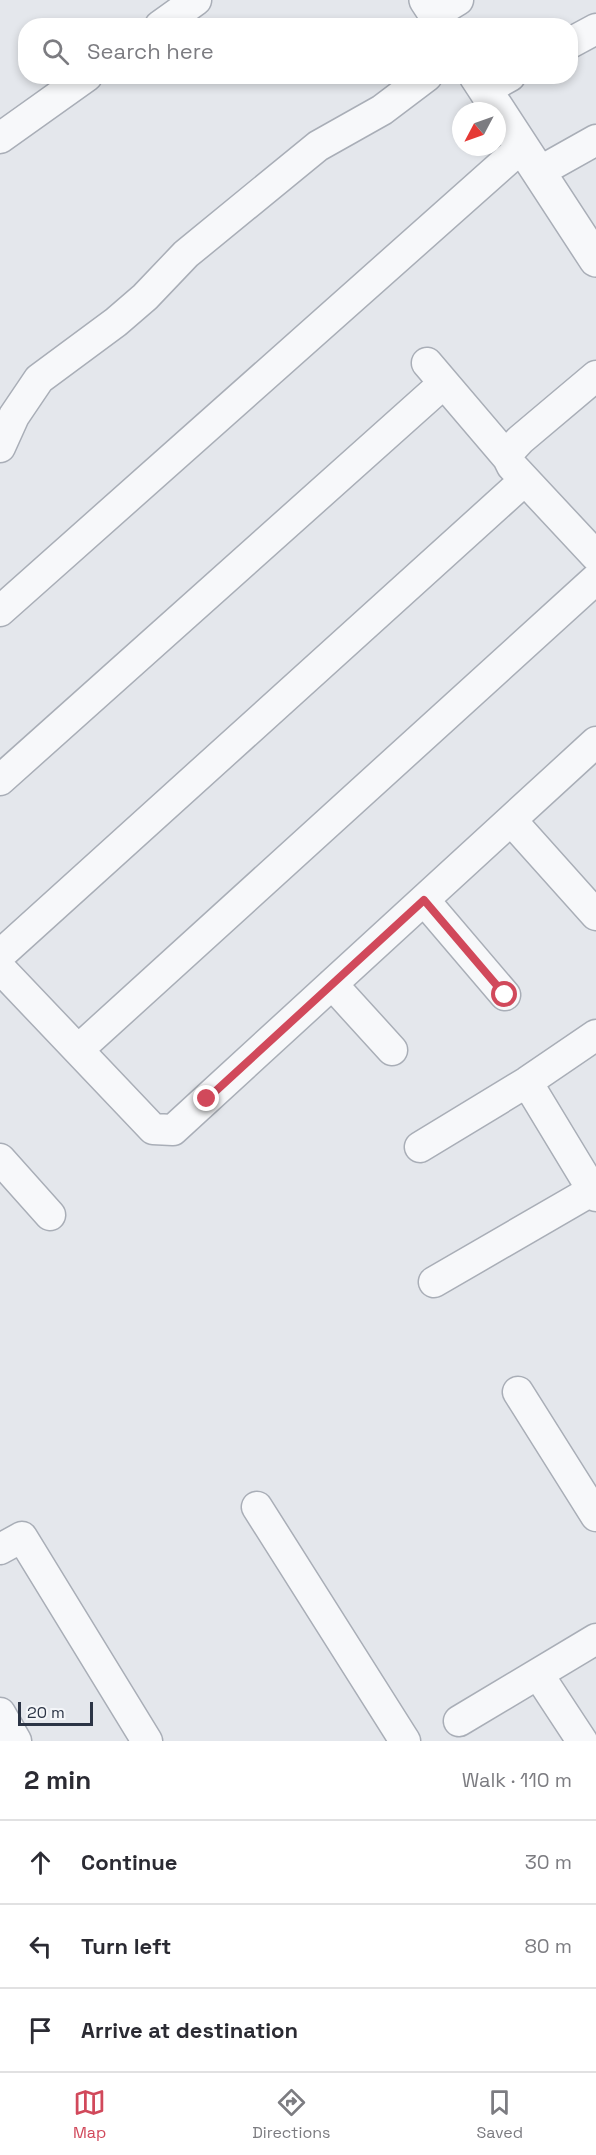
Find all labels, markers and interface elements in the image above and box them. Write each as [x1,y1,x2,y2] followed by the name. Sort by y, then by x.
[18,18,578,84] search box
[39,35,72,68] icon: search
[87,37,214,65] text: Search here
[452,102,506,156] north arrow
[491,981,517,1007] route start
[193,1085,219,1111] route end
[18,1699,93,1726] scale bar
[27,1702,65,1723] text: 20 m
[24,1763,91,1797] text: 2 min
[462,1767,572,1793] text: Walk · 110 m
[24,1846,57,1879] icon: ahead
[81,1848,177,1876] text: Continue
[525,1849,572,1875] text: 30 m
[24,1930,57,1963] icon: left
[81,1932,171,1960] text: Turn left
[524,1933,572,1959] text: 80 m
[24,2014,57,2047] icon: arrive
[81,2016,298,2044] text: Arrive at destination
[73,2086,106,2143] tab: Map
[252,2086,331,2143] tab: Directions
[476,2086,523,2143] tab: Saved

